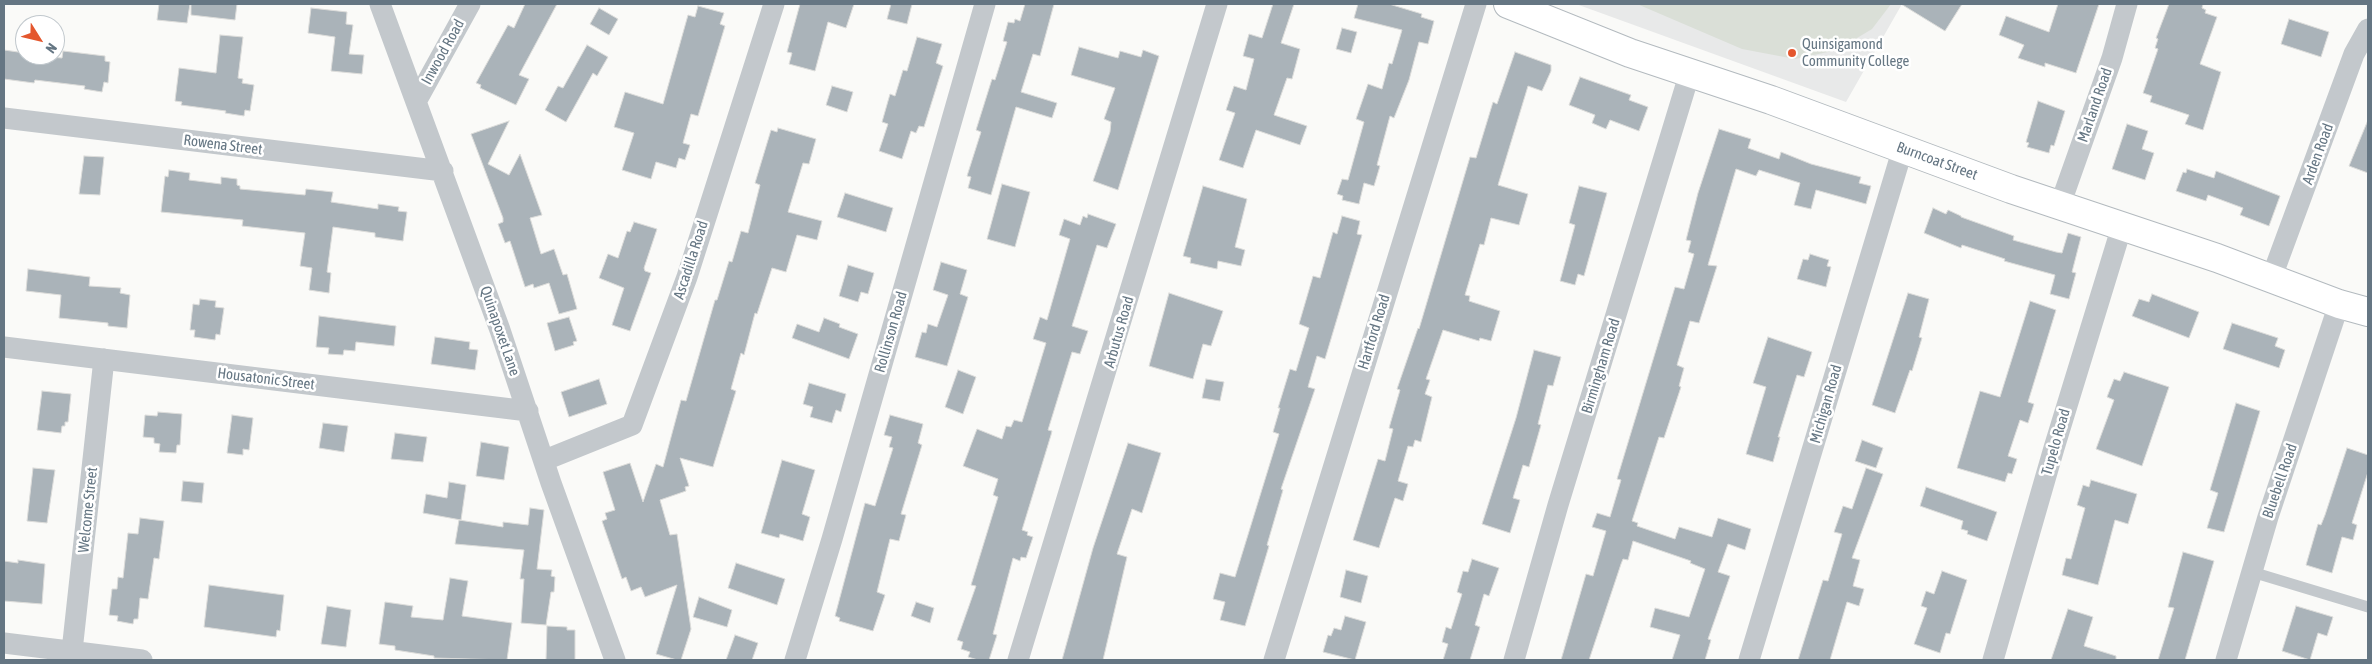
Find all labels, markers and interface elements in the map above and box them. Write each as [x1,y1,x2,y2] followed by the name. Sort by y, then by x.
[15,15,65,65] north arrow
[418,16,468,88] street label: Inwood Road
[1802,35,1909,70] place label: Quinsigamond Community College
[42,40,60,56] text: N
[1786,47,1798,59] marker: Quinsigamond Community College
[2074,65,2116,145] street label: Marland Road
[2299,121,2337,187] street label: Arden Road
[183,131,263,159] street label: Rowena Street
[1894,138,1980,184] street label: Burncoat Street
[670,219,712,301] street label: Ascadilla Road
[476,284,524,378] street label: Quinapoxet Lane
[871,289,911,375] street label: Rollinson Road
[1354,292,1394,372] street label: Hartford Road
[1100,294,1138,370] street label: Arbutus Road
[1578,316,1624,416] street label: Birmingham Road
[1806,363,1846,445] street label: Michigan Road
[216,364,316,394] street label: Housatonic Street
[2038,407,2074,477] street label: Tupelo Road
[2259,441,2301,521] street label: Bluebell Road
[75,466,101,554] street label: Welcome Street

